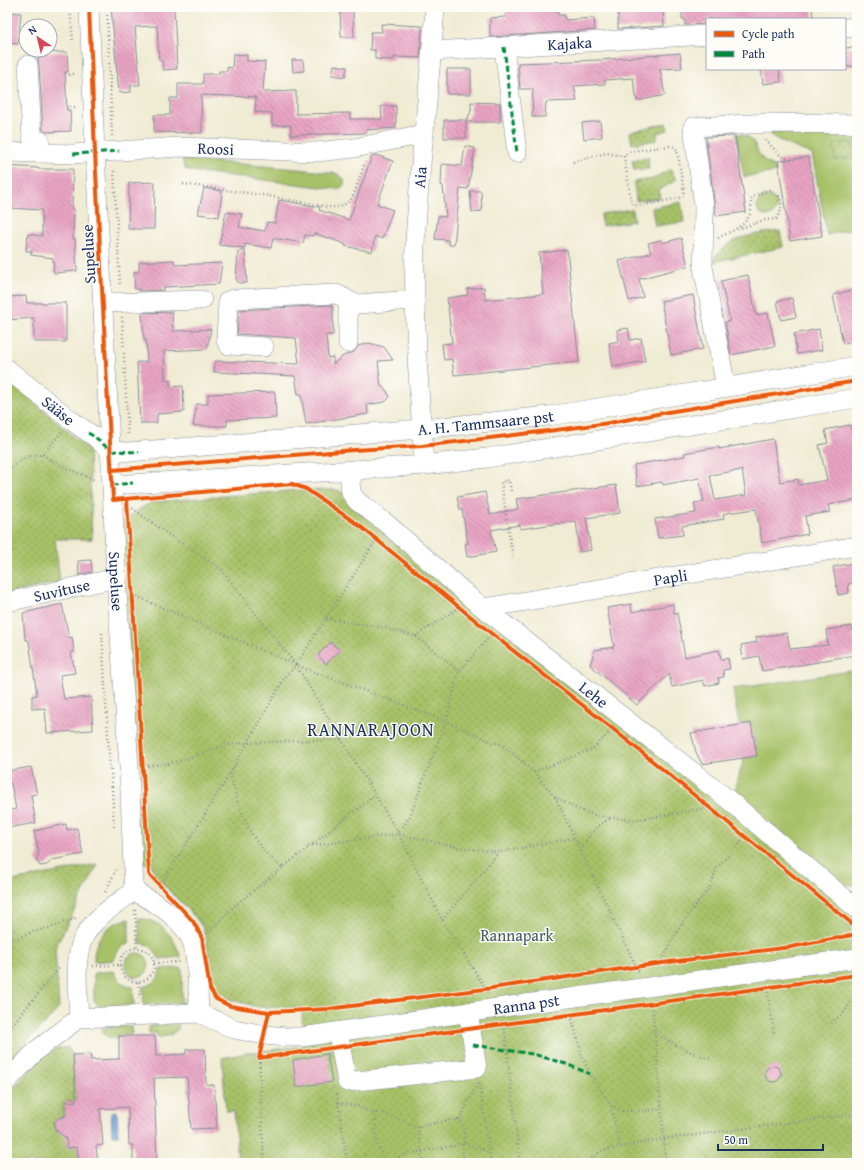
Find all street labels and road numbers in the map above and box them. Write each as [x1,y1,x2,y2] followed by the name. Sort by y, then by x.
[547,30,593,56] street label: Kajaka
[197,136,235,161] street label: Roosi
[407,165,433,189] street label: Aia
[74,224,102,284] street label: Supeluse
[37,389,80,431] street label: Sääse
[416,403,556,441] street label: A. H. Tammsaare pst
[103,551,130,612] street label: Supeluse
[652,562,690,592] street label: Papli
[31,572,92,608] street label: Suvituse
[574,675,614,714] street label: Lehe
[492,987,561,1020] street label: Ranna pst

